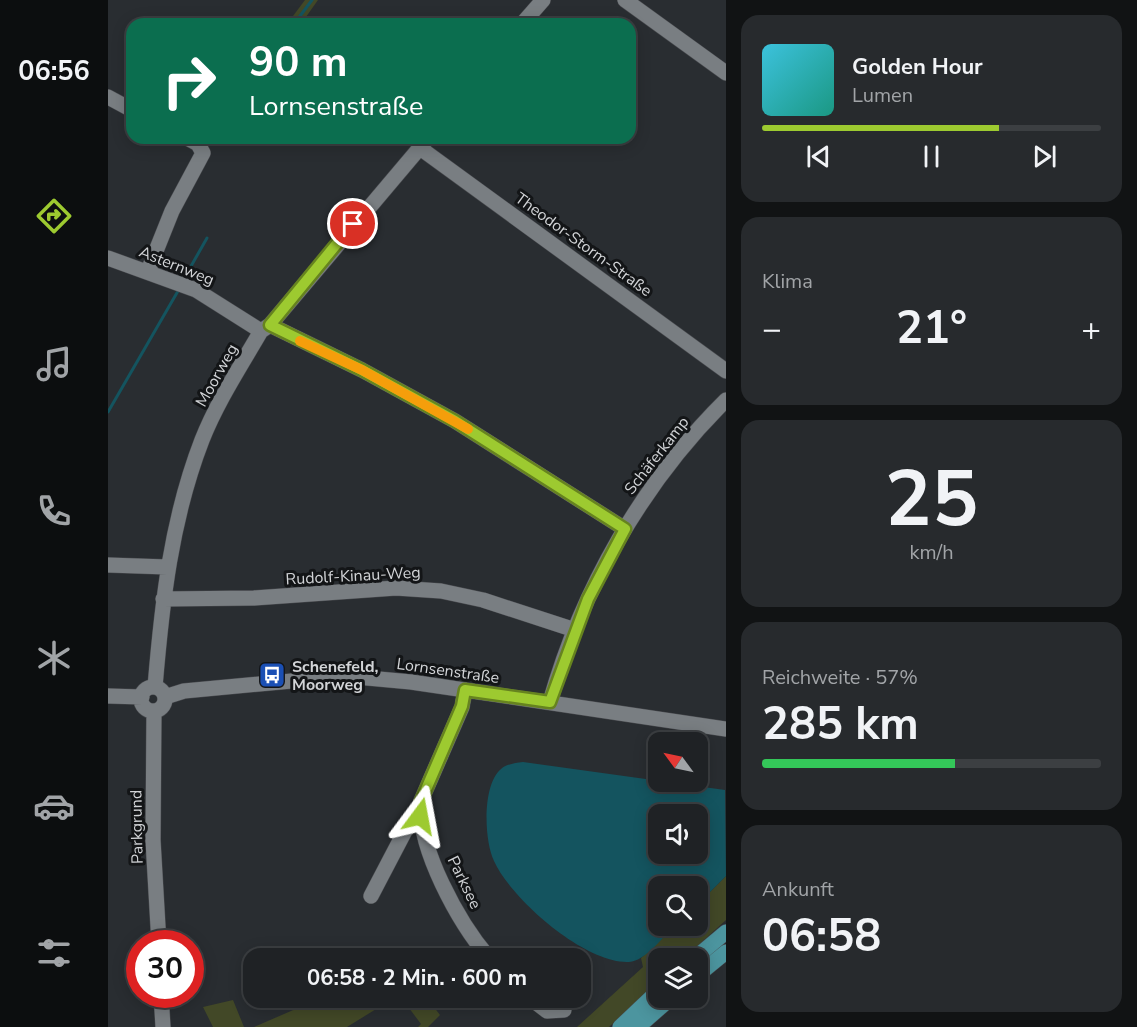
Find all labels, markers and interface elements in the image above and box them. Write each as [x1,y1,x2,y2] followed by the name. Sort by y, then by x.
[249,34,348,91] text: 90 m
[150,42,228,120] icon: right
[852,52,983,82] text: Golden Hour
[18,53,90,90] text: 06:56
[852,82,913,109] text: Lumen
[249,88,423,125] text: Lornsenstraße
[802,140,835,173] icon: previous
[915,140,948,173] icon: pause
[1028,140,1061,173] icon: next
[511,188,656,302] street label: Theodor-Storm-Straße
[33,195,75,237] icon: directions
[327,198,378,249] pin
[336,207,369,240] icon: arrive
[136,241,217,291] street label: Asternweg
[762,268,813,295] text: Klima
[896,298,967,359] text: 21°
[762,307,782,352] text: −
[1081,307,1101,352] text: +
[191,340,243,411] street label: Moorweg
[33,343,75,385] icon: music
[619,412,694,499] street label: Schäferkamp
[885,446,978,553] text: 25
[33,490,75,532] icon: phone
[909,539,954,566] text: km/h
[285,561,421,591] street label: Rudolf-Kinau-Weg
[33,637,75,679] icon: climate
[395,653,501,689] street label: Lornsenstraße
[292,656,379,696] place label: Schenefeld, Moorweg
[257,660,287,690] bus stop icon: Schenefeld, Moorweg
[762,664,918,691] text: Reichweite · 57%
[762,694,919,755] text: 285 km
[648,732,708,792] north arrow
[648,732,708,1008] map controls
[388,784,452,848] position arrow
[33,785,75,827] icon: car
[125,790,149,864] street label: Parkgrund
[648,804,708,864] button: sound
[442,852,486,913] street label: Parksee
[648,876,708,936] button: search
[762,876,834,903] text: Ankunft
[762,906,881,967] text: 06:58
[126,930,204,1008] speed limit sign: 30
[33,932,75,974] icon: filters
[648,948,708,1008] button: layers
[307,963,527,993] text: 06:58 · 2 Min. · 600 m

